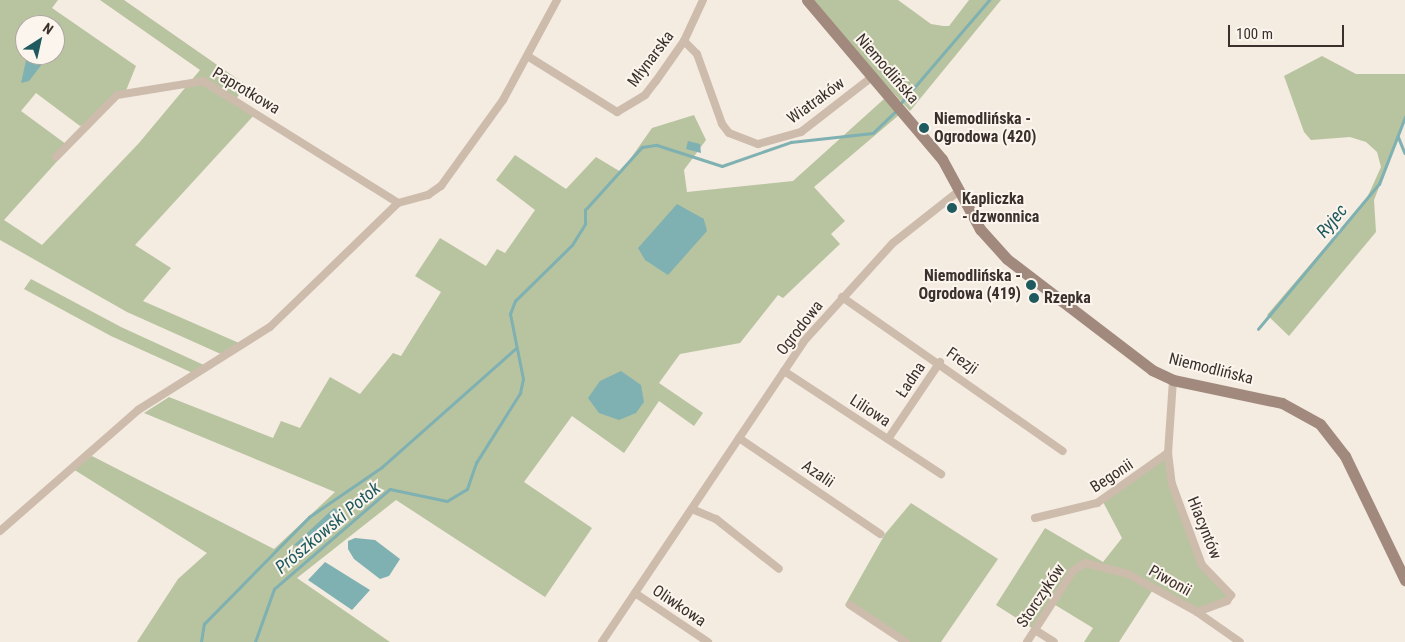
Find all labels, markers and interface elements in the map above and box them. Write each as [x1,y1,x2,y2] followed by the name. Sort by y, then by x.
[15,15,65,65] north arrow
[1230,15,1346,47] scale bar
[40,20,56,38] text: N
[1236,25,1273,43] text: 100 m
[624,27,678,91] street label: Młynarska
[851,30,923,108] street label: Niemodlińska
[209,63,283,119] street label: Paprotkowa
[784,74,848,128] street label: Wiatraków
[934,109,1037,147] place label: Niemodlińska - Ogrodowa (420)
[918,122,930,134] marker: Niemodlińska - Ogrodowa (420)
[962,189,1039,227] place label: Kapliczka - dzwonnica
[1312,200,1352,242] water label: Ryjec
[946,202,958,214] marker: Kapliczka - dzwonnica
[918,266,1021,304] place label: Niemodlińska - Ogrodowa (419)
[1025,279,1037,291] marker: Niemodlińska - Ogrodowa (419)
[1044,288,1091,308] place label: Rzepka
[1028,292,1040,304] marker: Rzepka
[773,297,827,359] street label: Ogrodowa
[943,343,981,379] street label: Frezji
[1167,349,1255,389] street label: Niemodlińska
[892,359,930,401] street label: Ładna
[846,391,894,431] street label: Liliowa
[1087,455,1137,497] street label: Begonii
[798,456,838,492] street label: Azalii
[271,478,385,578] water label: Prószkowski Potok
[1183,494,1225,562] street label: Hiacyntów
[1013,561,1069,631] street label: Storczyków
[1145,561,1195,601] street label: Piwonii
[648,581,710,631] street label: Oliwkowa

